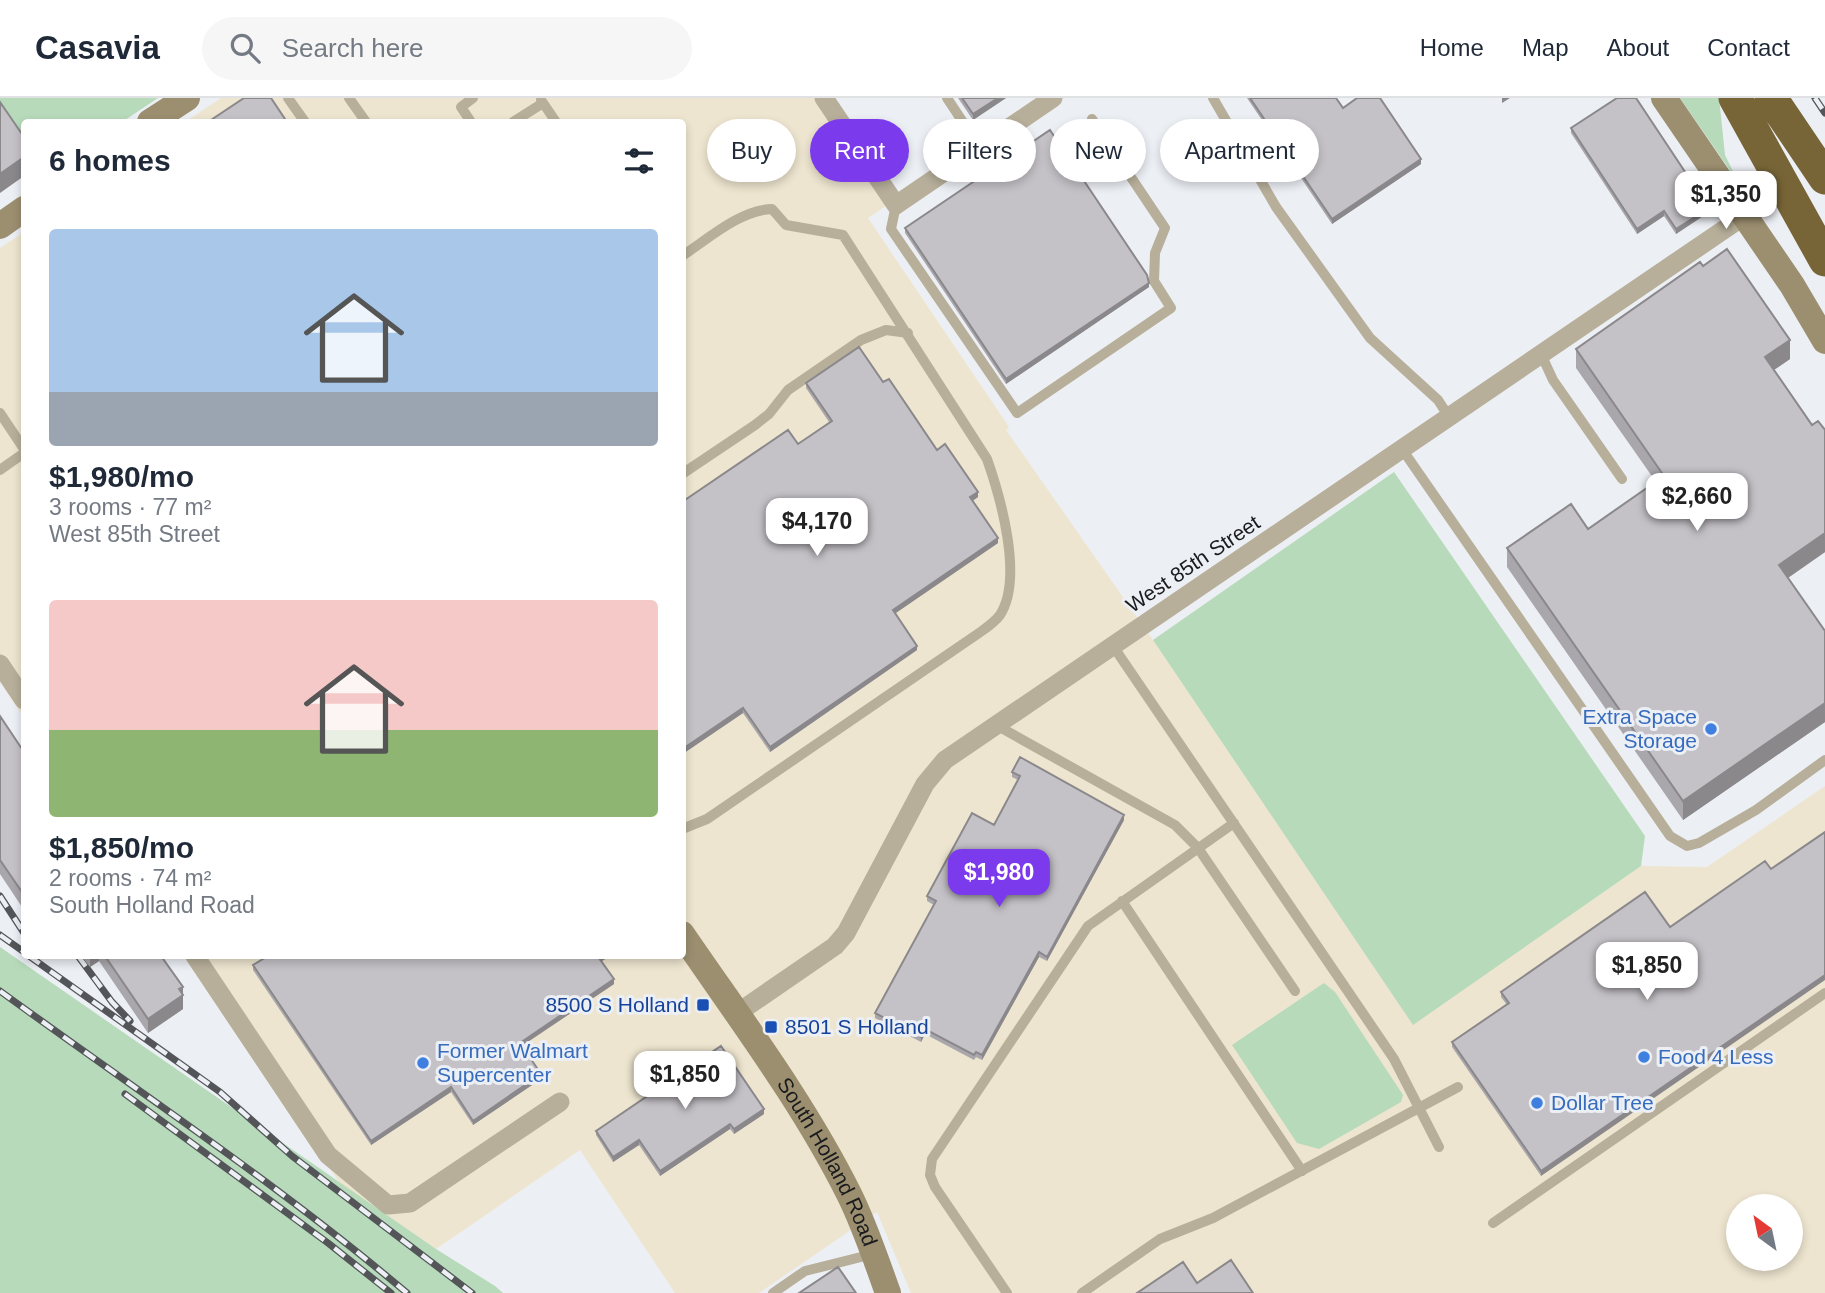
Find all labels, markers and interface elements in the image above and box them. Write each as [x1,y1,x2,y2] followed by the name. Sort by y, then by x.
[202,17,692,80] search box
[35,29,160,66] text: Casavia
[226,29,264,67] icon: search
[282,33,423,63] text: Search here
[1420,34,1484,61] text: Home
[1522,34,1569,61] text: Map
[1607,34,1669,61] text: About
[1707,34,1790,61] text: Contact
[707,119,796,182] chip: Buy
[810,119,909,182] chip: Rent
[923,119,1036,182] chip: Filters
[1050,119,1146,182] chip: New
[1160,119,1319,182] chip: Apartment
[620,142,658,180] icon: filters
[49,144,171,177] text: 6 homes
[1669,172,1783,231] pin: $1,350
[1691,181,1761,207] text: $1,350
[291,275,417,401] icon: home
[49,460,194,493] text: $1,980/mo
[1640,474,1754,533] pin: $2,660
[1662,483,1732,509] text: $2,660
[49,494,211,520] text: 3 rooms · 77 m²
[760,498,874,558] pin: $4,170
[782,508,852,534] text: $4,170
[1122,510,1264,617] street label: West 85th Street
[49,521,220,547] text: West 85th Street
[291,646,417,772] icon: home
[1583,705,1697,752] place label: Extra Space Storage
[1703,721,1719,737] marker: Extra Space Storage
[49,831,194,864] text: $1,850/mo
[942,850,1056,909] pin: $1,980
[964,859,1034,885] text: $1,980
[49,865,211,891] text: 2 rooms · 74 m²
[49,892,255,918] text: South Holland Road
[1590,942,1704,1002] pin: $1,850
[1612,952,1682,978] text: $1,850
[545,993,689,1016] place label: 8500 S Holland
[695,997,711,1013] marker: 8500 S Holland
[785,1015,929,1038] place label: 8501 S Holland
[763,1019,779,1035] marker: 8501 S Holland
[437,1039,588,1086] place label: Former Walmart Supercenter
[1658,1045,1774,1068] place label: Food 4 Less
[1636,1049,1652,1065] marker: Food 4 Less
[628,1052,742,1111] pin: $1,850
[415,1055,431,1071] marker: Former Walmart Supercenter
[650,1061,720,1087] text: $1,850
[773,1073,882,1249] street label: South Holland Road
[1551,1091,1654,1114] place label: Dollar Tree
[1529,1095,1545,1111] marker: Dollar Tree
[1726,1194,1802,1270] north arrow
[1726,1194,1803,1271] map controls

